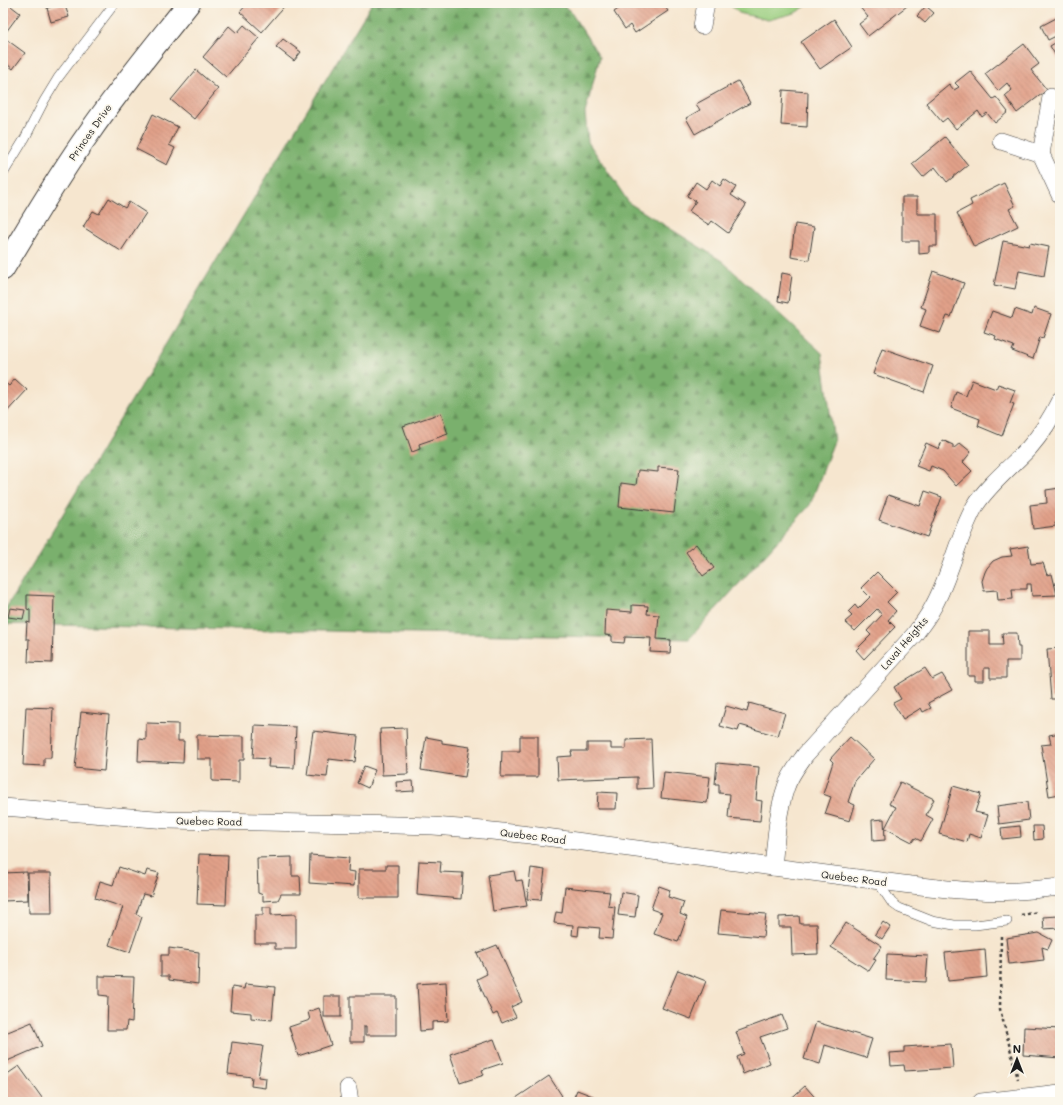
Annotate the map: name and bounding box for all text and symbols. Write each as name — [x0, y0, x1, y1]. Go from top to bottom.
street label: Princes Drive — [65, 101, 115, 163]
street label: Laval Heights — [877, 613, 931, 672]
street label: Quebec Road — [176, 813, 242, 829]
street label: Quebec Road — [499, 825, 567, 847]
street label: Quebec Road — [820, 867, 888, 889]
north arrow — [997, 1039, 1037, 1079]
text: N — [1013, 1041, 1021, 1056]

